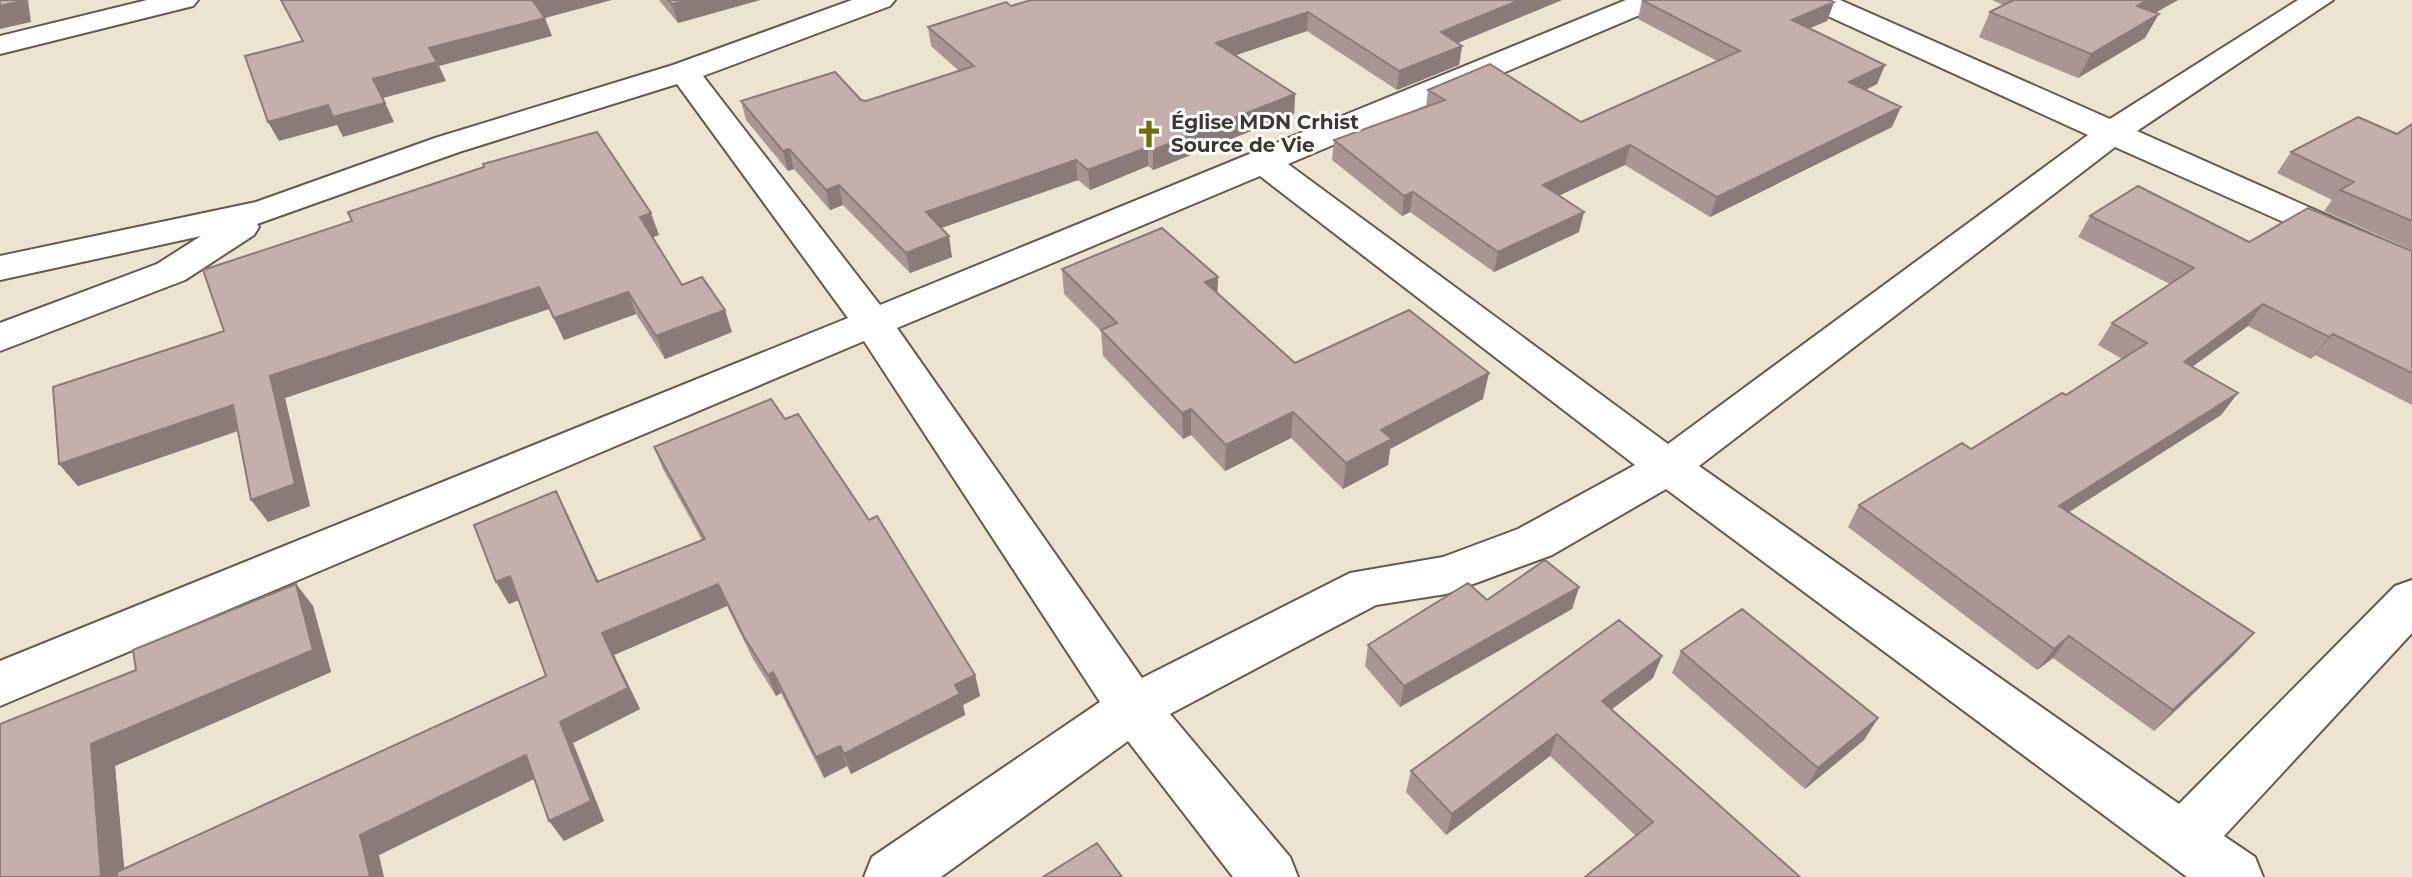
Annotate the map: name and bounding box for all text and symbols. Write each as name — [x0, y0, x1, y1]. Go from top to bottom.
place label: Église MDN Crhist Source de Vie — [1171, 110, 1359, 157]
church icon: Église MDN Crhist Source de Vie — [1134, 119, 1164, 149]

